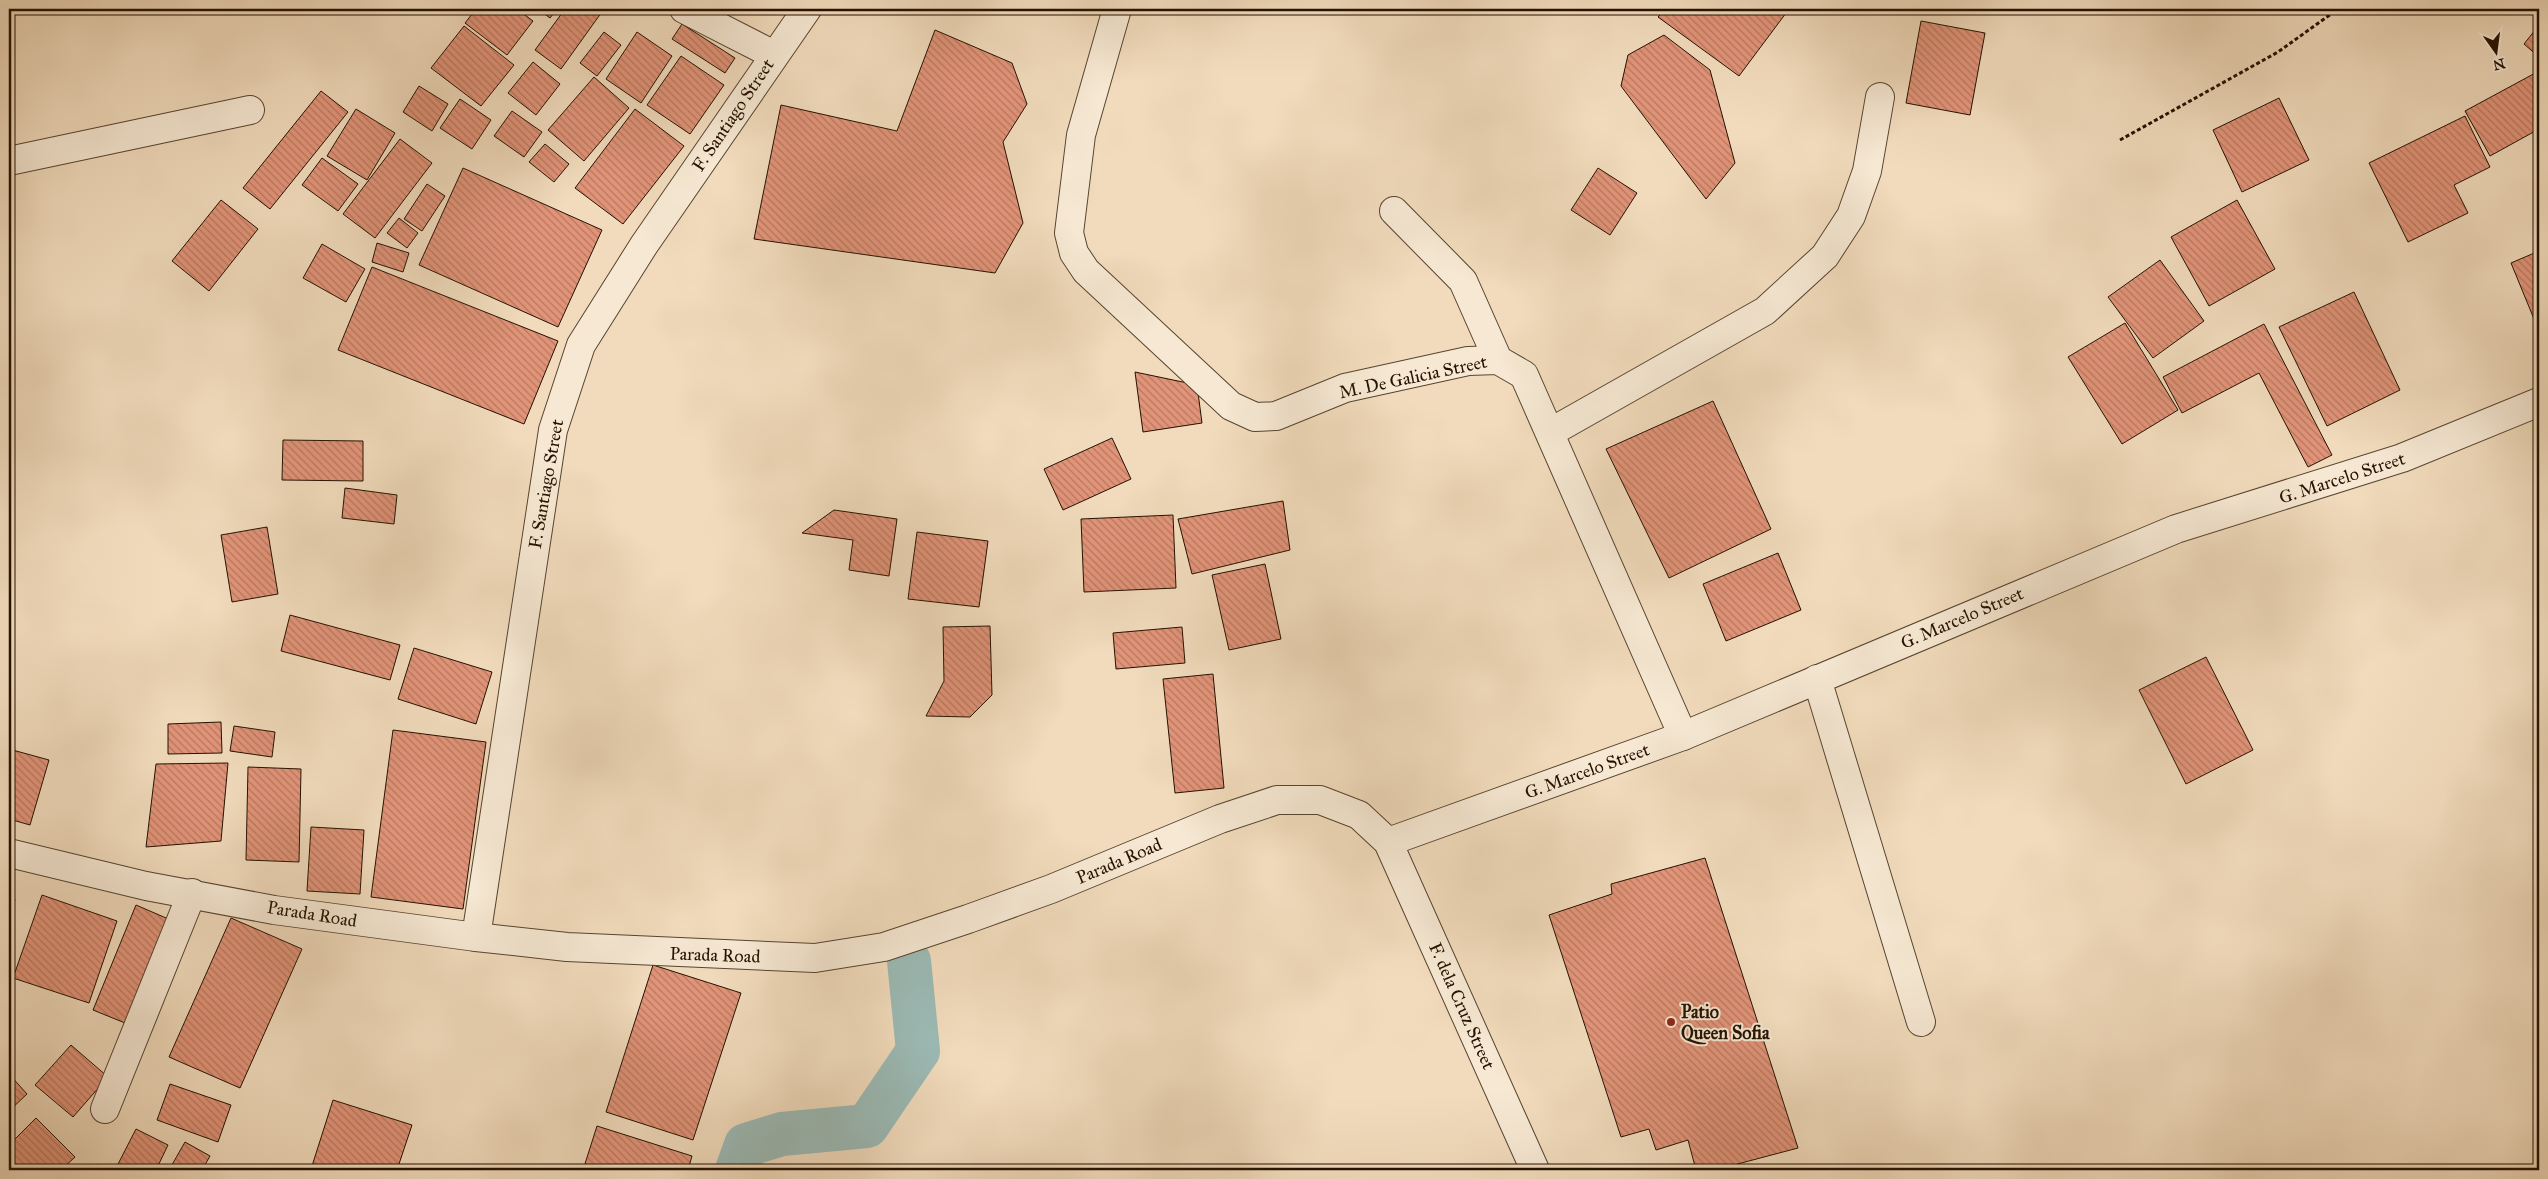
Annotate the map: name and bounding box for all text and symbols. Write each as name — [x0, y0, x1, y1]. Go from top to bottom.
north arrow — [2470, 28, 2520, 78]
street label: F. Santiago Street — [687, 54, 780, 176]
text: N — [2491, 54, 2507, 74]
street label: M. De Galicia Street — [1337, 350, 1490, 403]
street label: F. Santiago Street — [524, 417, 569, 551]
street label: G. Marcelo Street — [2276, 447, 2408, 509]
street label: G. Marcelo Street — [1897, 582, 2027, 654]
street label: G. Marcelo Street — [1522, 738, 1653, 804]
street label: Parada Road — [1073, 833, 1165, 889]
street label: Parada Road — [265, 896, 359, 932]
street label: F. dela Cruz Street — [1424, 939, 1500, 1074]
street label: Parada Road — [669, 942, 761, 968]
place label: Patio Queen Sofia — [1681, 1001, 1770, 1045]
marker: Patio Queen Sofia — [1665, 1016, 1677, 1028]

